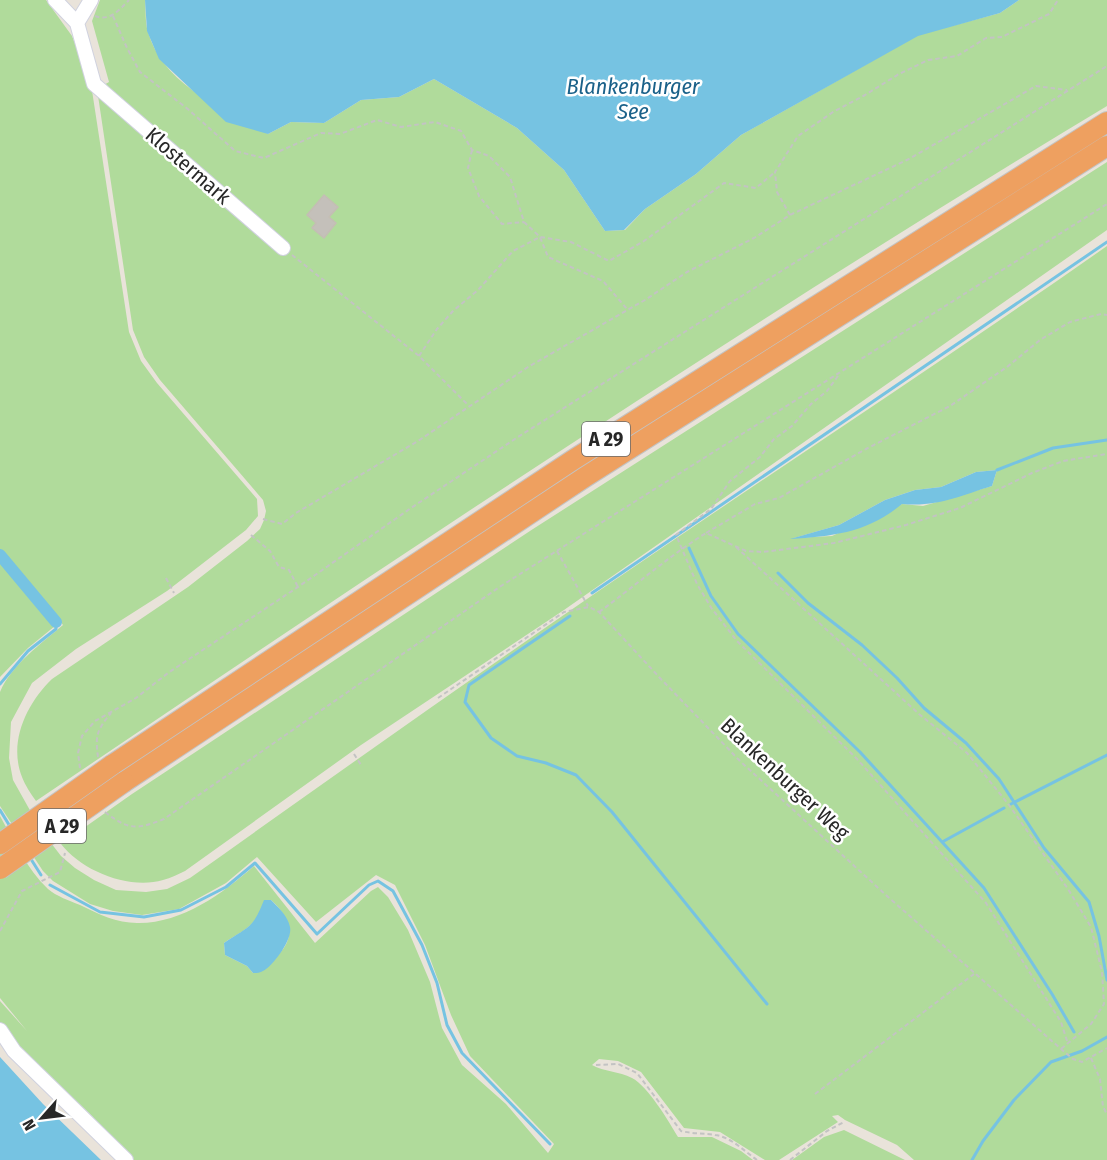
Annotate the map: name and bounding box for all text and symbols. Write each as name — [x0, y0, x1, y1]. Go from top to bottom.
water label: Blankenburger See — [567, 73, 701, 125]
street label: Klostermark — [140, 122, 236, 210]
road number: A 29 — [582, 422, 630, 456]
street label: Blankenburger Weg — [715, 713, 855, 845]
road number: A 29 — [38, 809, 86, 843]
north arrow — [12, 1088, 72, 1148]
text: N — [19, 1116, 40, 1134]

